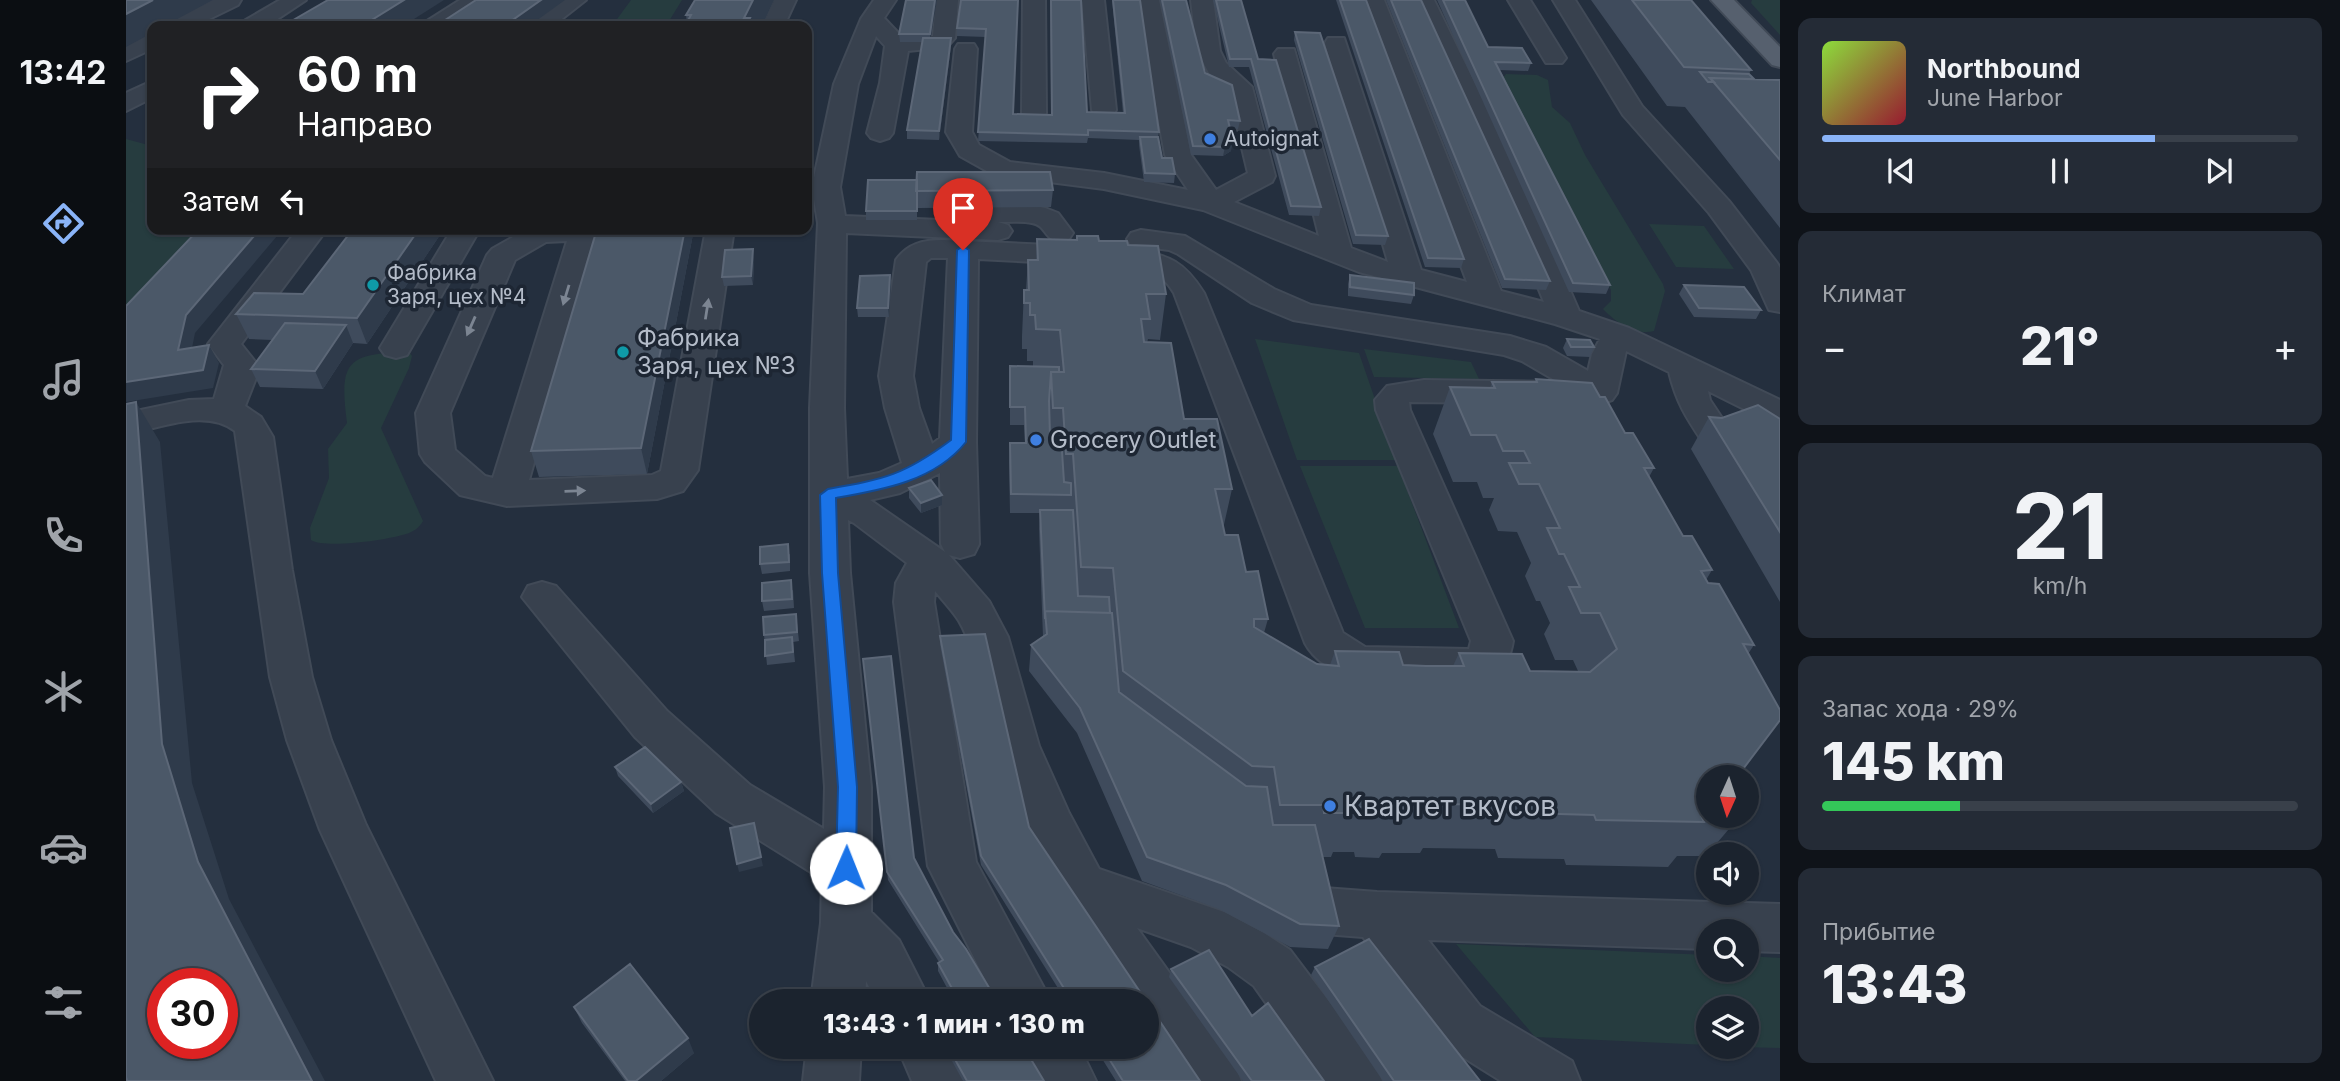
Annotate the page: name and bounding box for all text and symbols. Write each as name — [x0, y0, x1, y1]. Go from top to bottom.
text: 60 m — [297, 45, 418, 104]
icon: right — [182, 49, 273, 140]
text: 13:42 — [20, 53, 106, 92]
text: Northbound — [1927, 53, 2081, 84]
text: June Harbor — [1927, 84, 2063, 112]
text: Направо — [297, 105, 433, 144]
place label: Autoignat — [1224, 126, 1319, 151]
marker: Autoignat — [1202, 131, 1218, 147]
icon: previous — [1882, 152, 1920, 190]
icon: pause — [2041, 152, 2079, 190]
icon: next — [2200, 152, 2238, 190]
pin — [933, 178, 993, 250]
icon: left — [274, 182, 312, 220]
text: Затем — [182, 186, 260, 217]
icon: arrive — [944, 189, 982, 227]
icon: directions — [39, 199, 88, 248]
place label: Фабрика Заря, цех №4 — [387, 260, 526, 309]
marker: Фабрика Заря, цех №4 — [365, 277, 381, 293]
text: Климат — [1822, 280, 1906, 308]
one-way arrow — [560, 284, 570, 305]
one-way arrow — [702, 297, 713, 319]
text: 21° — [2020, 315, 2100, 378]
one-way arrow — [465, 316, 477, 336]
place label: Фабрика Заря, цех №3 — [637, 323, 796, 380]
text: − — [1822, 324, 1847, 370]
text: + — [2273, 324, 2298, 370]
marker: Фабрика Заря, цех №3 — [615, 344, 631, 360]
icon: music — [39, 355, 88, 404]
place label: Grocery Outlet — [1050, 425, 1216, 454]
marker: Grocery Outlet — [1028, 432, 1044, 448]
text: 21 — [2012, 471, 2108, 581]
one-way arrow — [564, 485, 586, 496]
icon: phone — [39, 511, 88, 560]
text: km/h — [2033, 572, 2087, 600]
icon: climate — [39, 667, 88, 716]
text: Запас хода · 29% — [1822, 695, 2019, 723]
text: 145 km — [1822, 730, 2005, 793]
north arrow — [1696, 765, 1759, 828]
map controls — [1696, 765, 1759, 1059]
place label: Квартет вкусов — [1344, 789, 1556, 823]
marker: Квартет вкусов — [1322, 798, 1338, 814]
icon: car — [39, 823, 88, 872]
position arrow — [809, 831, 883, 905]
button: sound — [1696, 842, 1759, 905]
text: Прибытие — [1822, 918, 1935, 946]
button: search — [1696, 919, 1759, 982]
text: 13:43 — [1822, 953, 1967, 1016]
speed limit sign: 30 — [147, 968, 238, 1059]
icon: filters — [39, 978, 88, 1027]
button: layers — [1696, 996, 1759, 1059]
text: 13:43 · 1 мин · 130 m — [823, 1008, 1085, 1039]

